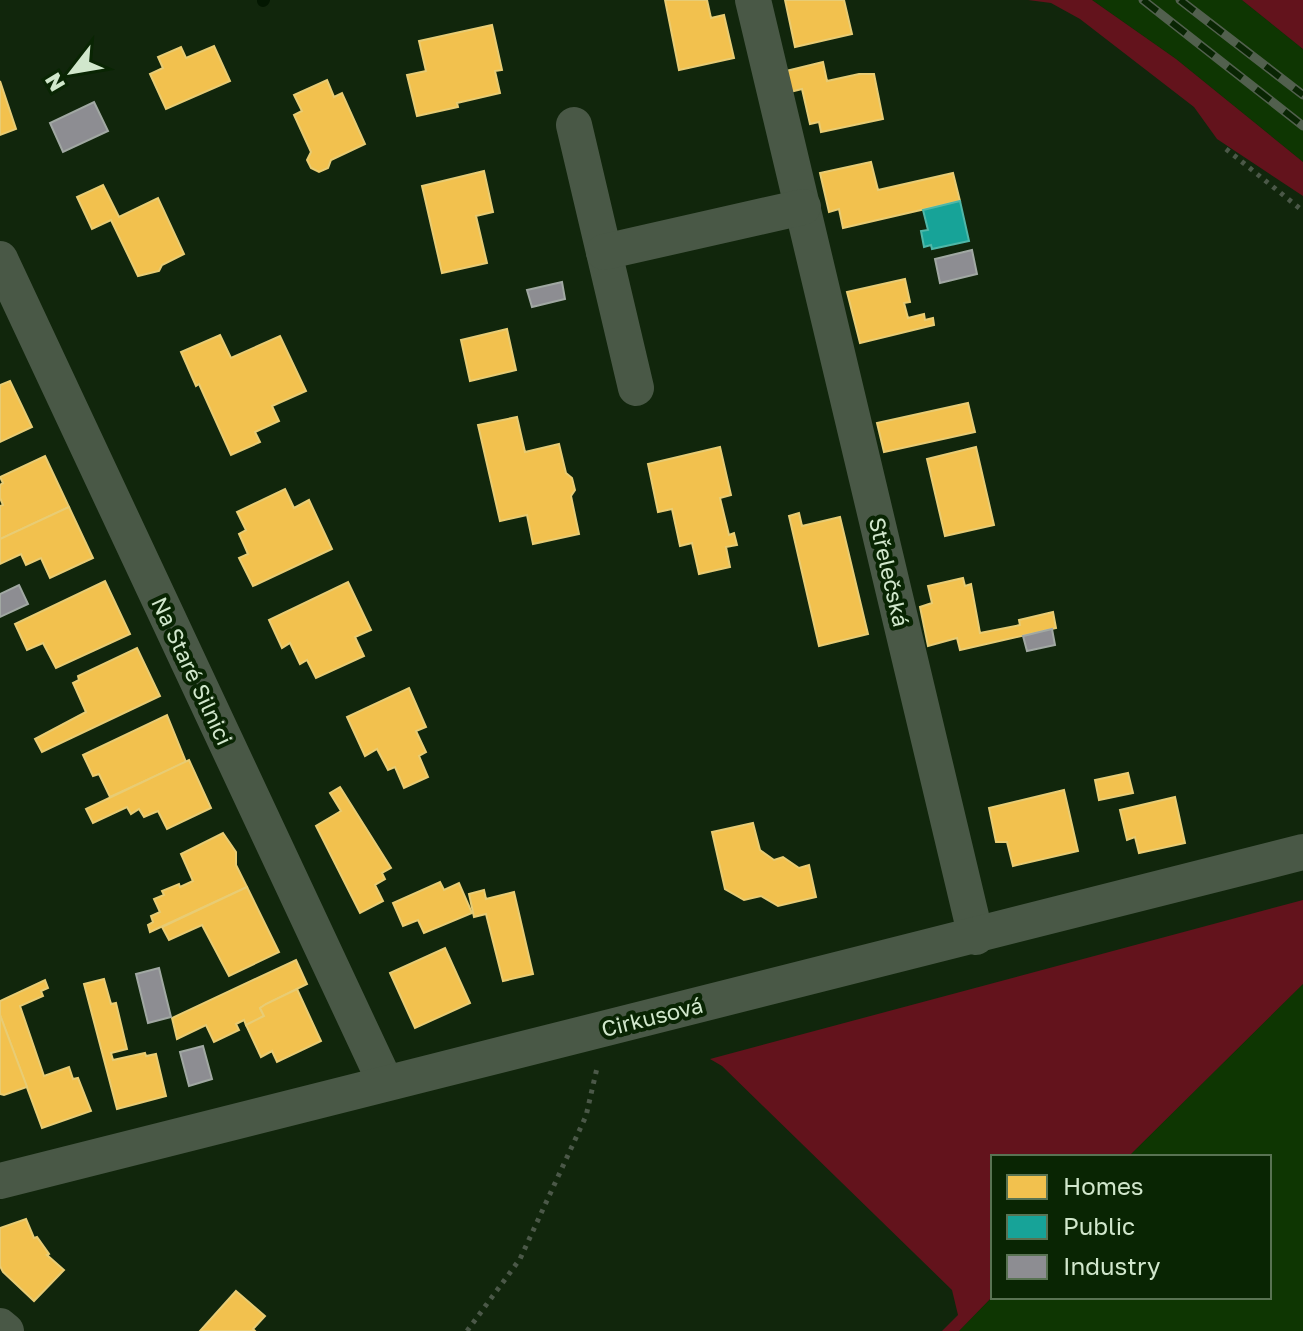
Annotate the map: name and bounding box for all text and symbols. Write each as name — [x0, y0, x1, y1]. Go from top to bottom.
north arrow — [32, 32, 112, 112]
text: N — [39, 68, 70, 97]
street label: Střelečská — [864, 514, 915, 629]
street label: Na Staré Silnici — [146, 592, 239, 749]
street label: Cirkusová — [598, 991, 705, 1042]
legend — [991, 1155, 1271, 1299]
text: Homes — [1063, 1171, 1144, 1200]
text: Public — [1063, 1211, 1135, 1240]
text: Industry — [1063, 1251, 1160, 1280]

